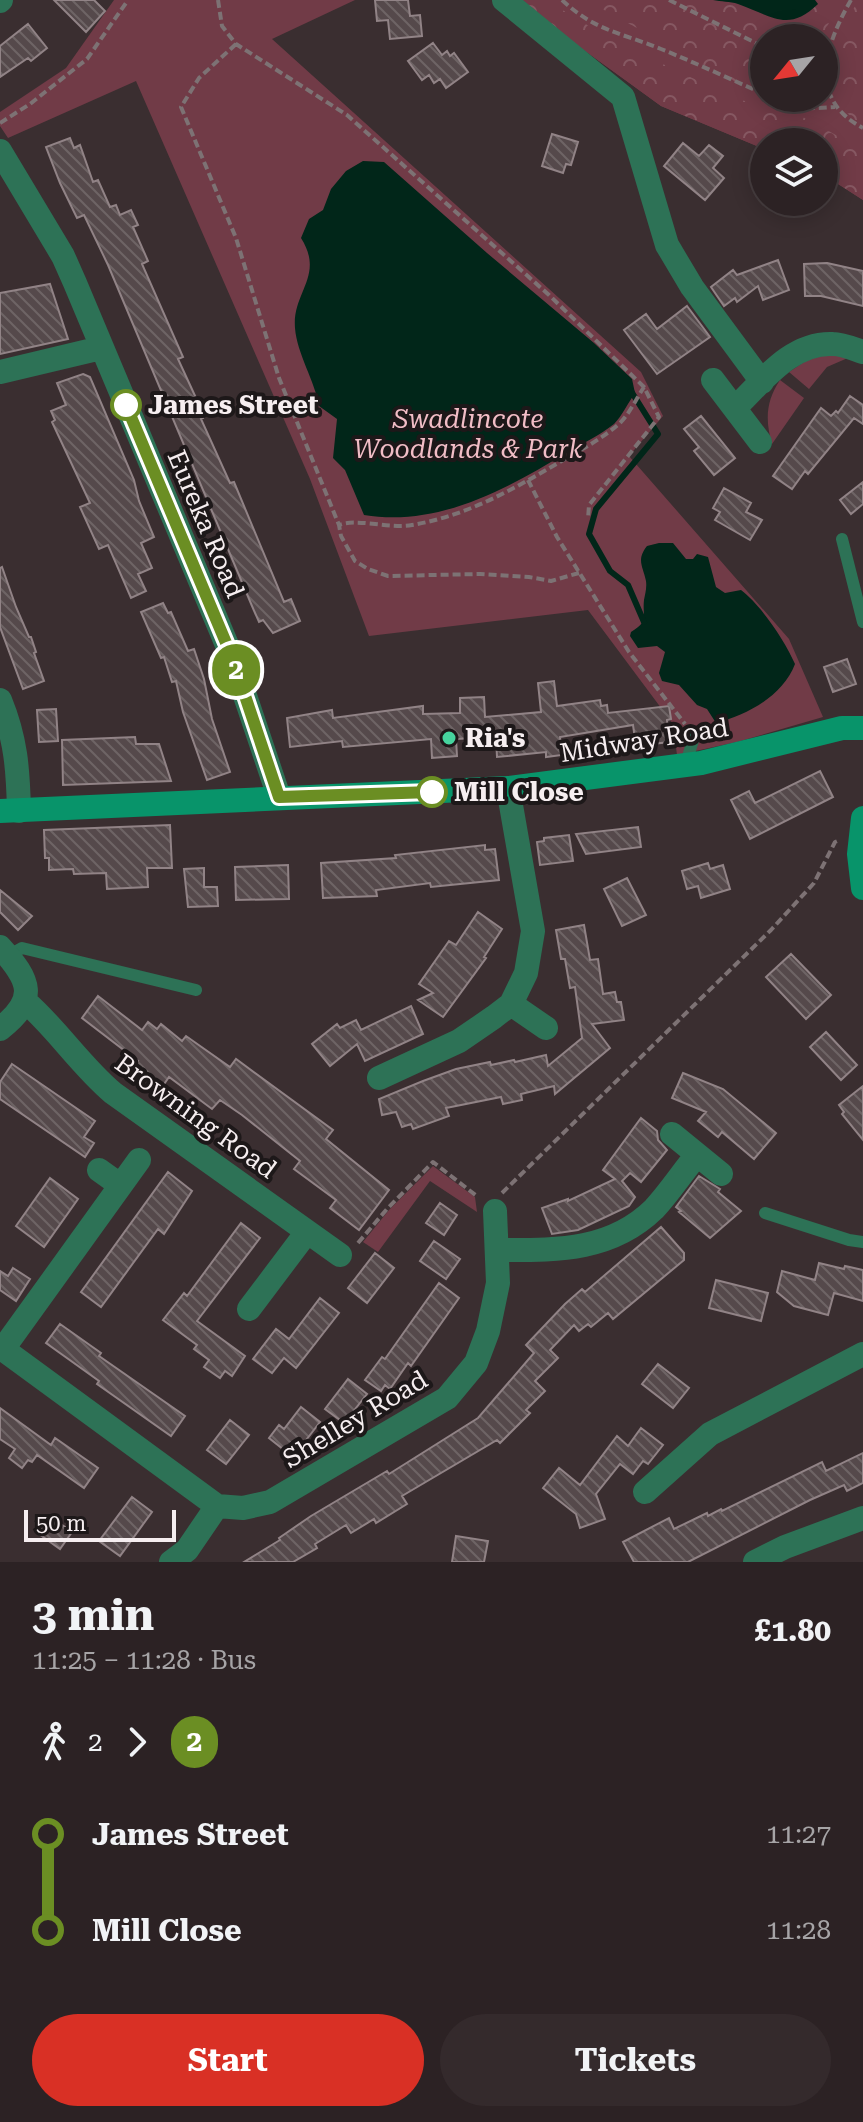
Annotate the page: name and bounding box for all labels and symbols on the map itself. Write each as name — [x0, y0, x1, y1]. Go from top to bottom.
north arrow — [750, 24, 838, 112]
marker: James Street — [111, 390, 141, 420]
place label: James Street — [148, 390, 319, 420]
park label: Swadlincote Woodlands & Park — [354, 404, 583, 464]
street label: Eureka Road — [161, 446, 251, 603]
line badge: 2 — [210, 644, 262, 696]
street label: Midway Road — [558, 712, 731, 768]
place label: Ria's — [465, 723, 525, 753]
marker: Ria's — [440, 729, 458, 747]
marker: Mill Close — [417, 777, 447, 807]
place label: Mill Close — [454, 777, 584, 807]
street label: Browning Road — [110, 1047, 283, 1185]
street label: Shelley Road — [277, 1364, 433, 1474]
scale bar — [24, 1506, 176, 1542]

